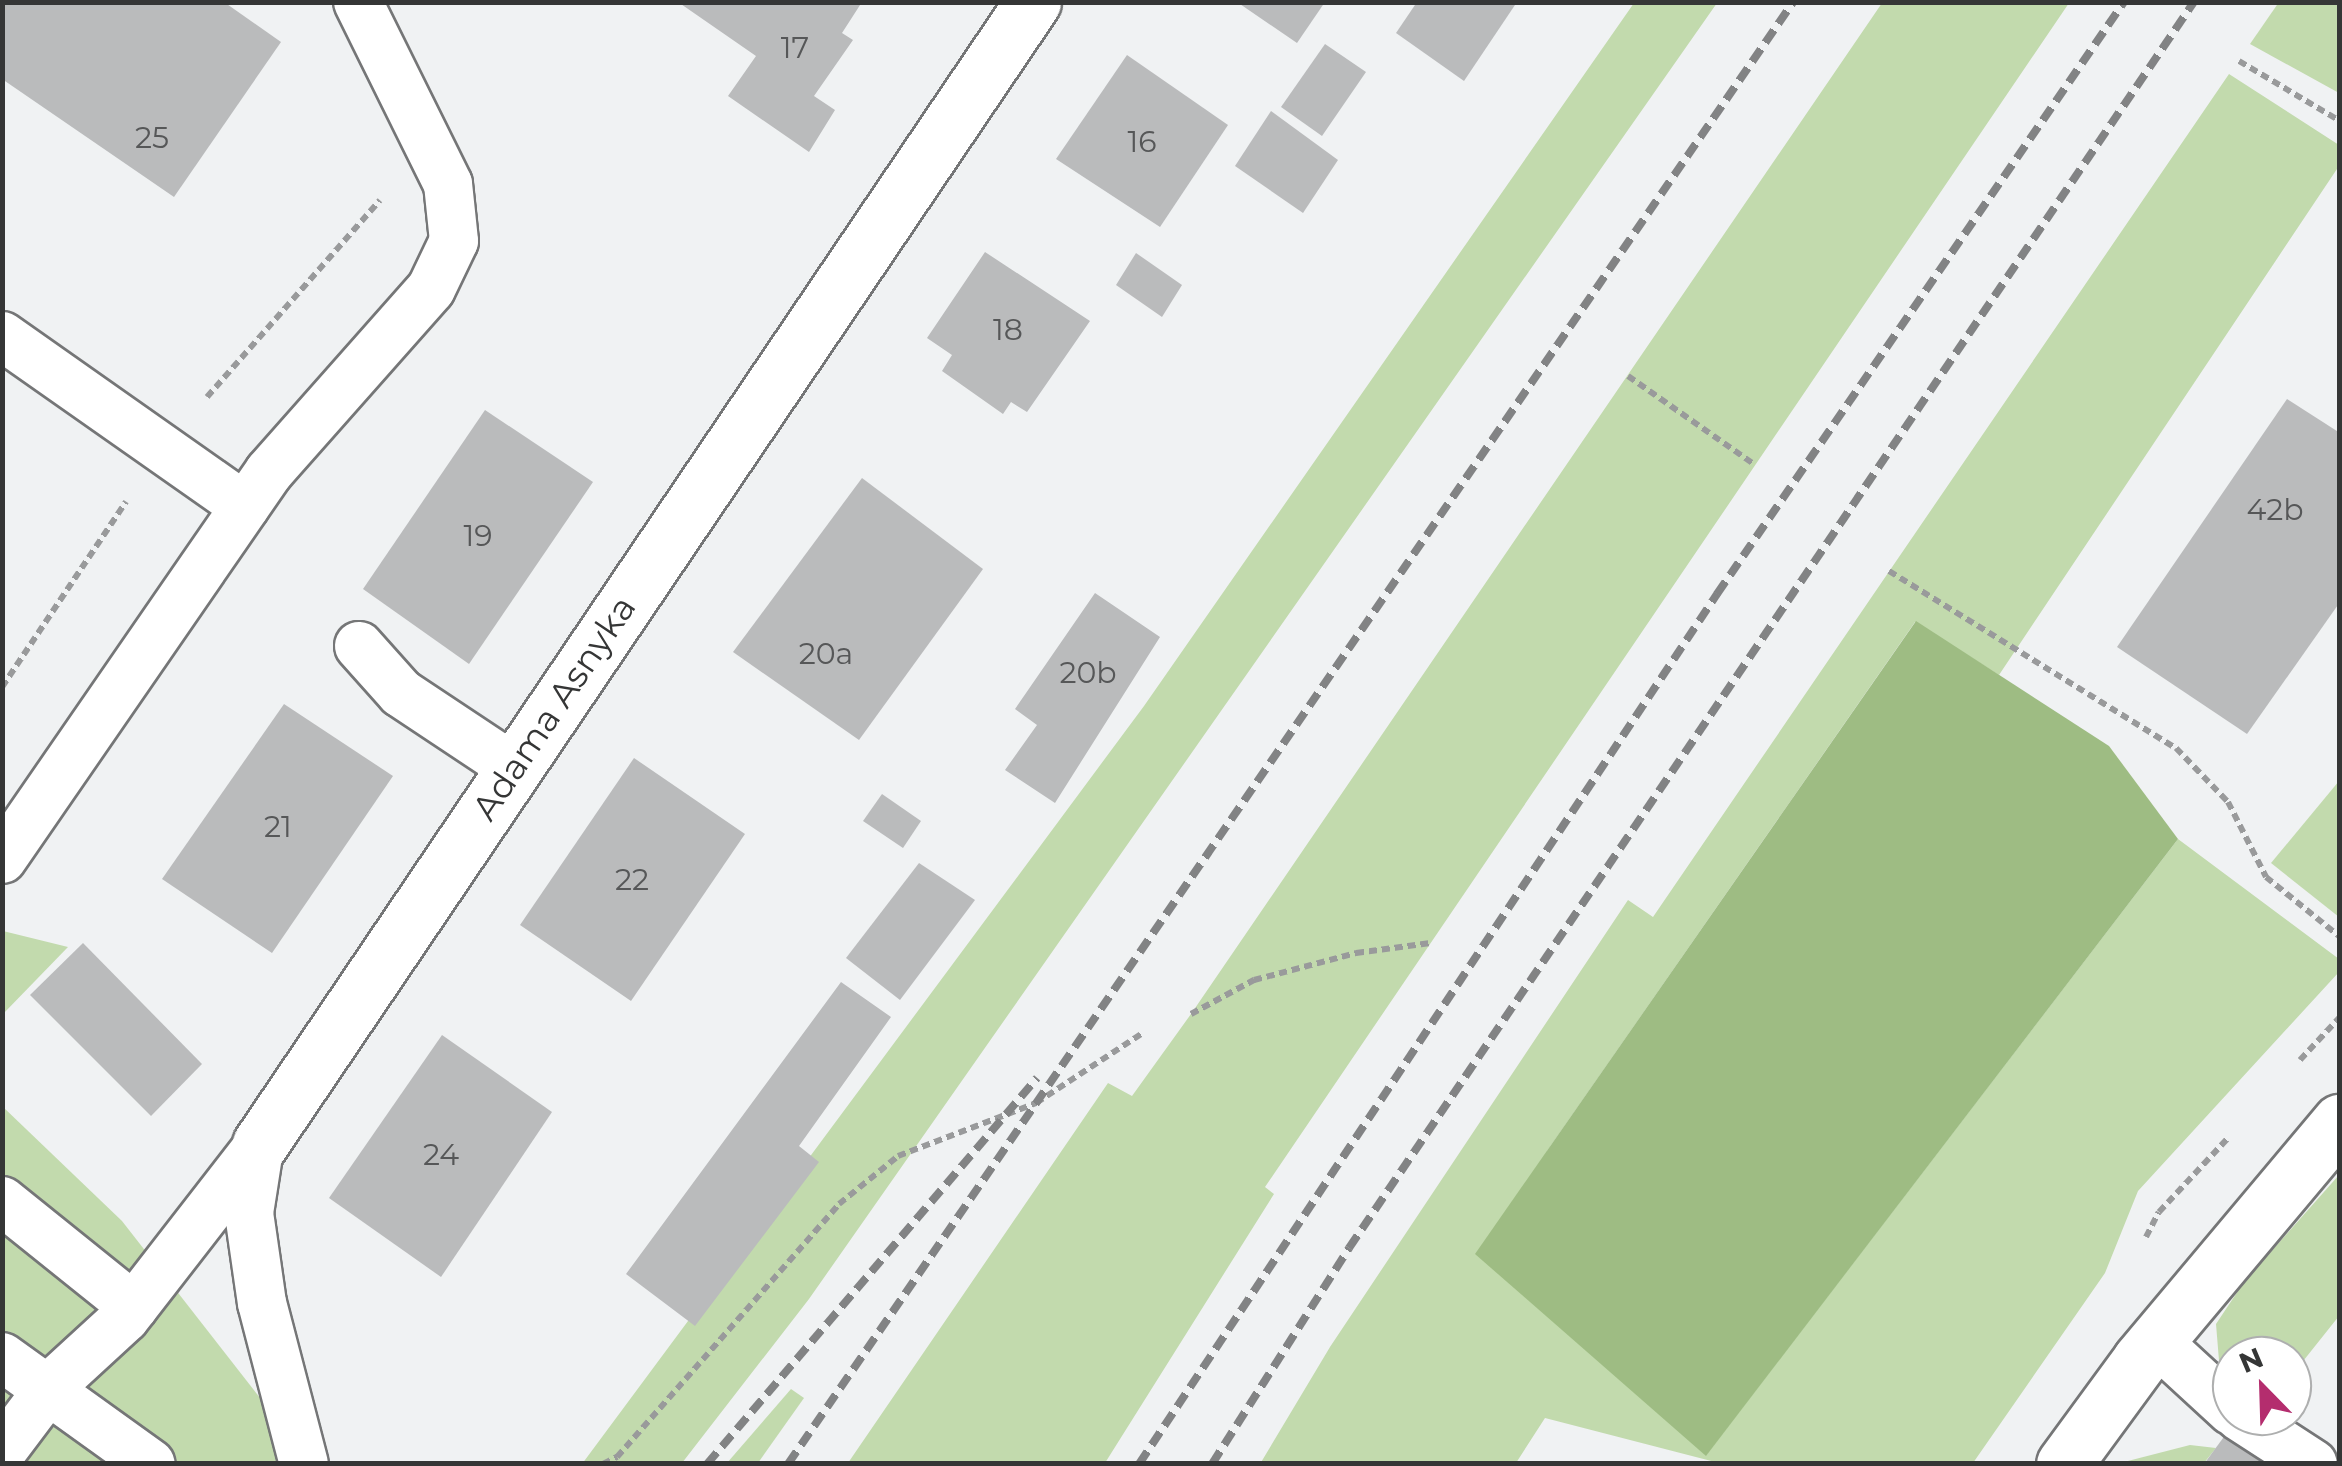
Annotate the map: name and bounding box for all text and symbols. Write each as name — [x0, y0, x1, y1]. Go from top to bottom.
house number: 17 — [781, 30, 809, 66]
house number: 25 — [135, 120, 169, 156]
house number: 16 — [1127, 124, 1157, 160]
house number: 18 — [993, 312, 1023, 348]
house number: 42b — [2246, 492, 2304, 528]
house number: 19 — [463, 518, 493, 554]
street label: Adama Asnyka — [463, 588, 645, 828]
house number: 20a — [799, 636, 853, 672]
house number: 20b — [1059, 655, 1117, 691]
house number: 21 — [264, 809, 292, 845]
house number: 22 — [615, 862, 649, 898]
house number: 24 — [423, 1137, 459, 1173]
north arrow — [2212, 1336, 2312, 1436]
text: N — [2234, 1340, 2268, 1380]

